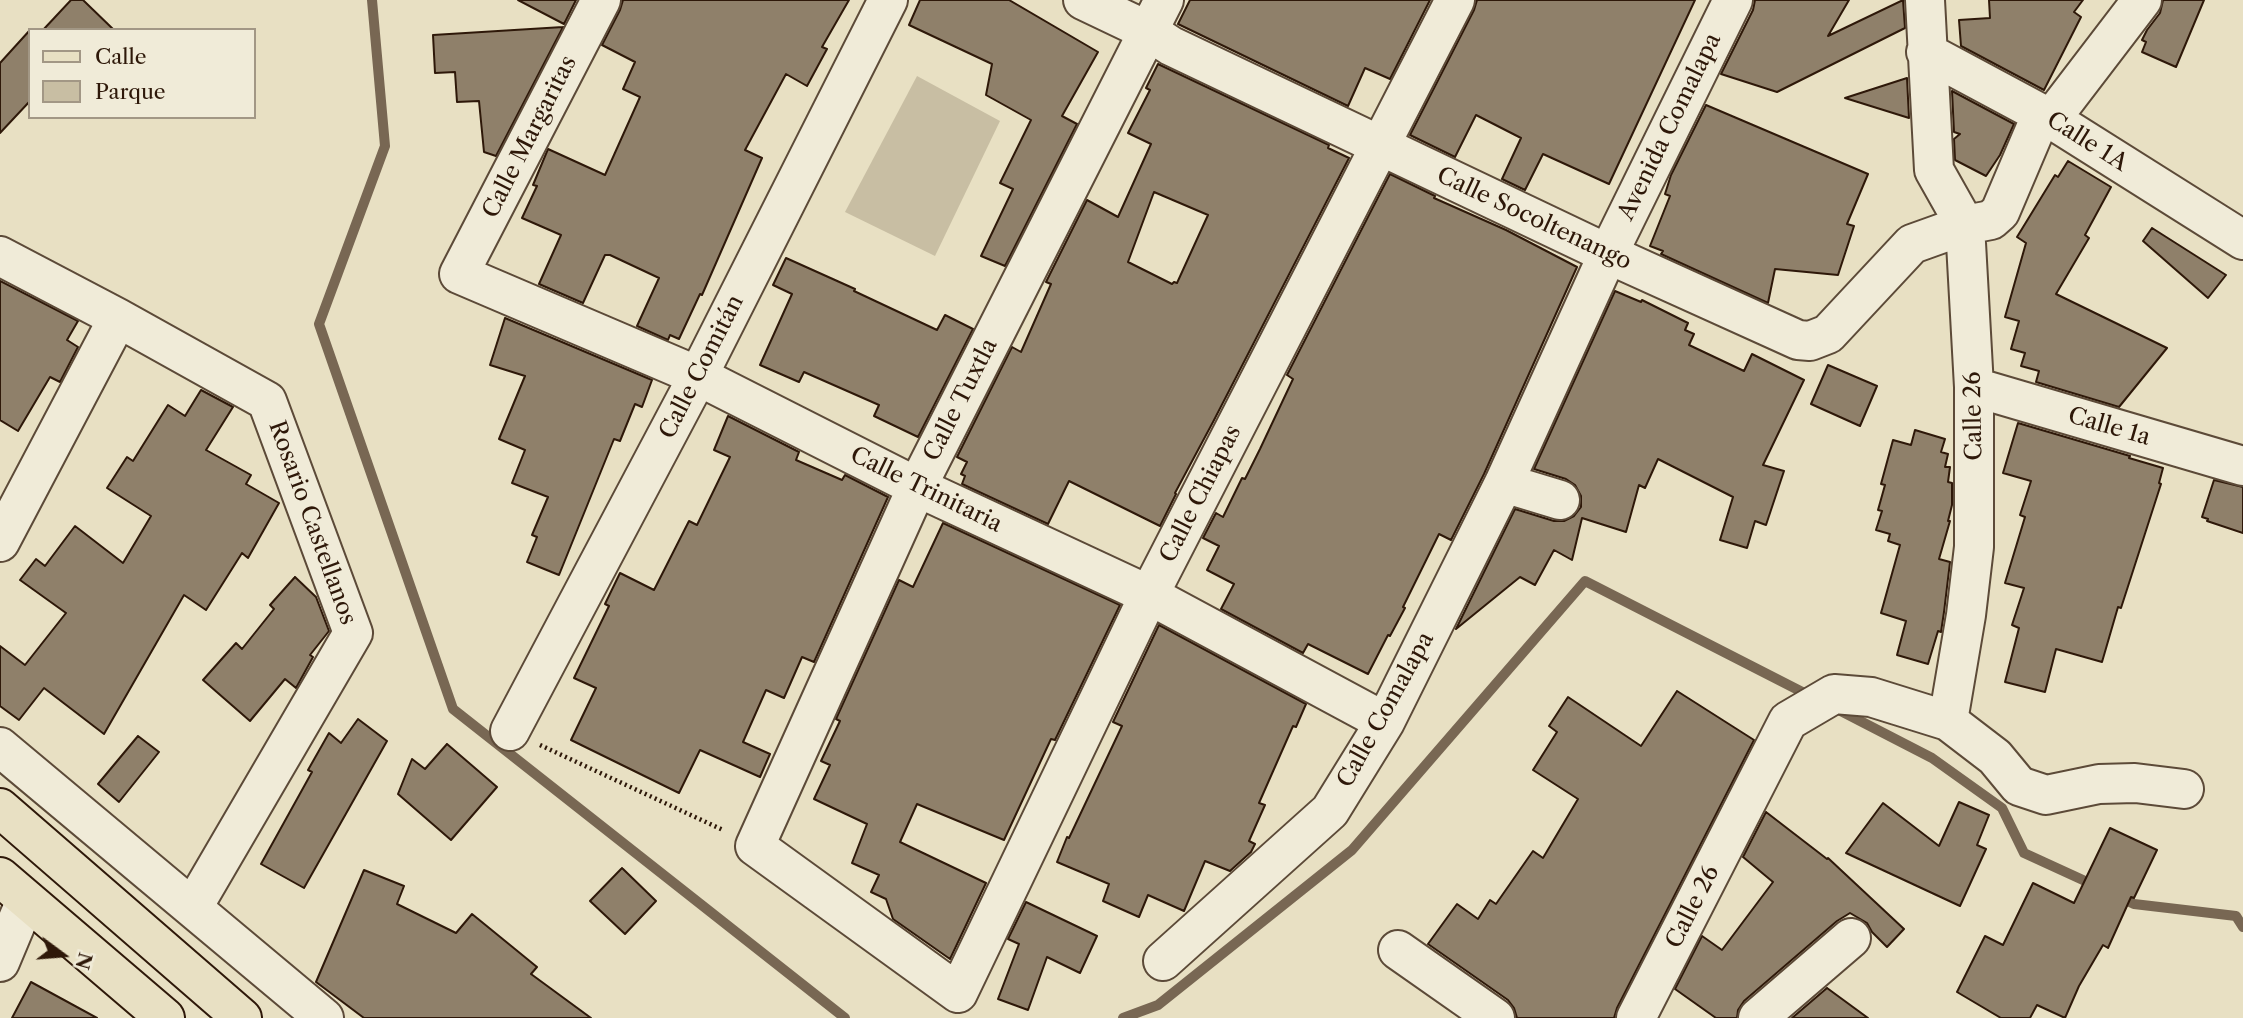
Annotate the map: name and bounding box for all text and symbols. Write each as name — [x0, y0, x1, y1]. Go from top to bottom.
legend — [28, 28, 256, 119]
street label: Avenida Comalapa — [1613, 29, 1727, 225]
text: Calle — [95, 44, 147, 69]
street label: Calle Margaritas — [477, 51, 583, 223]
text: Parque — [95, 79, 166, 104]
street label: Calle 1A — [2041, 106, 2133, 178]
street label: Calle Socoltenango — [1432, 162, 1636, 276]
street label: Calle Comitán — [654, 291, 750, 443]
street label: Calle Tuxtla — [918, 334, 1004, 466]
street label: Calle 26 — [1959, 371, 1989, 461]
street label: Calle 1a — [2065, 402, 2153, 452]
street label: Rosario Castellanos — [262, 417, 362, 629]
street label: Calle Chiapas — [1155, 421, 1247, 567]
street label: Calle Trinitaria — [846, 441, 1006, 539]
street label: Calle Comalapa — [1332, 628, 1440, 792]
street label: Calle 26 — [1660, 861, 1726, 953]
north arrow — [28, 920, 98, 990]
text: N — [70, 950, 97, 972]

